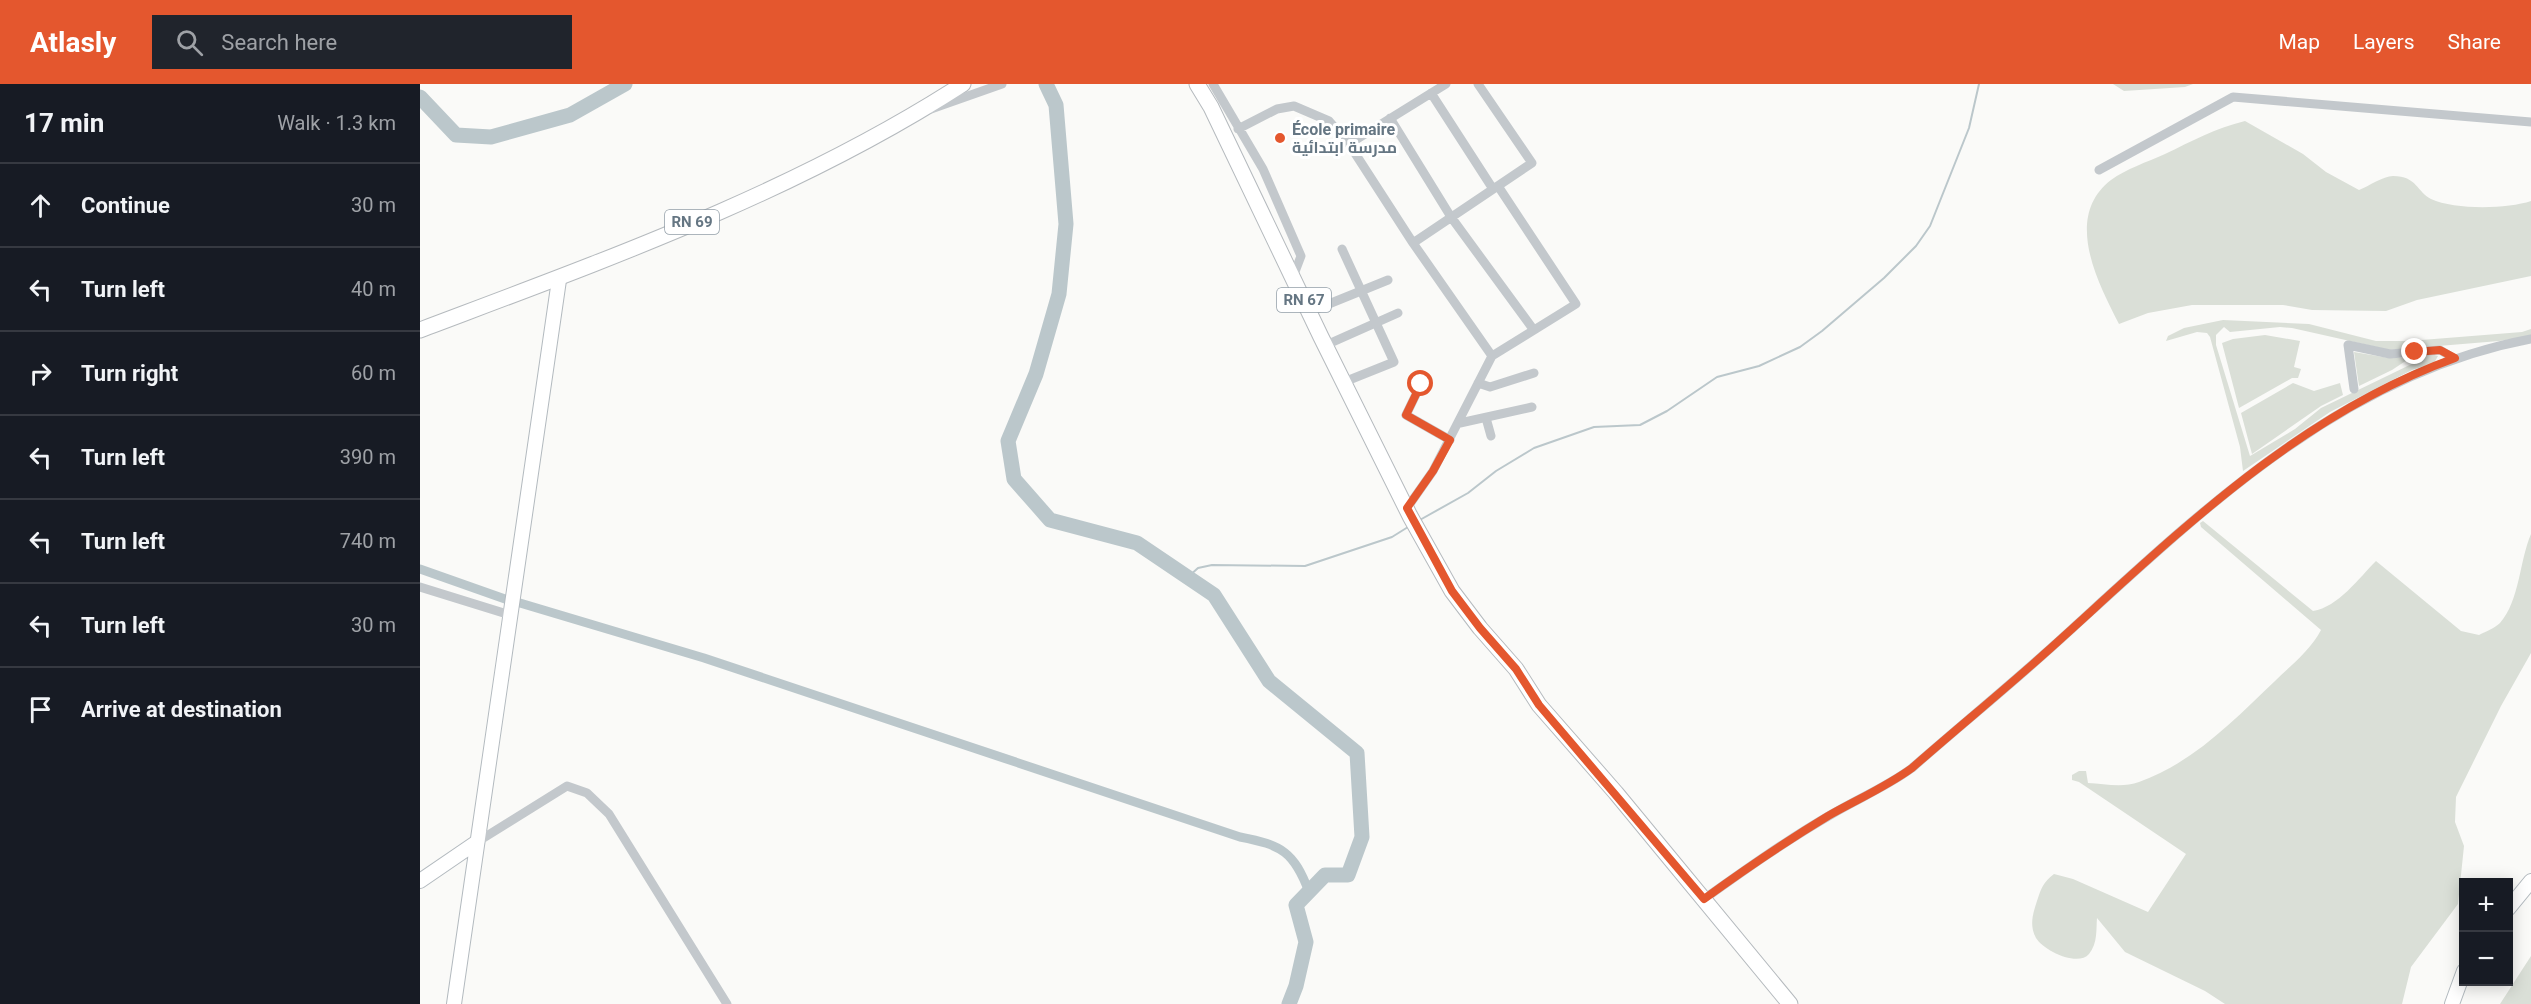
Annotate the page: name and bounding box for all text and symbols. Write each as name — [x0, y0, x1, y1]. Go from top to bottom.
search box — [152, 15, 572, 69]
text: Atlasly — [30, 26, 116, 59]
icon: search — [173, 26, 206, 59]
text: Search here — [221, 30, 337, 55]
text: Map — [2278, 30, 2320, 54]
text: Layers — [2353, 30, 2414, 54]
text: Share — [2447, 30, 2501, 54]
text: 17 min — [24, 108, 104, 138]
text: Walk · 1.3 km — [277, 111, 396, 135]
place label: École primaire مدرسة ابتدائية — [1292, 120, 1397, 157]
marker: École primaire مدرسة ابتدائية — [1273, 131, 1287, 145]
icon: ahead — [24, 189, 57, 222]
text: Continue — [81, 193, 170, 218]
text: 30 m — [351, 193, 396, 217]
road number: RN 69 — [665, 210, 719, 234]
icon: left — [24, 273, 57, 306]
text: Turn left — [81, 277, 165, 302]
text: 40 m — [351, 277, 396, 301]
road number: RN 67 — [1277, 288, 1331, 312]
route end — [2401, 338, 2427, 364]
icon: right — [24, 357, 57, 390]
text: Turn right — [81, 361, 178, 386]
text: 60 m — [351, 361, 396, 385]
route start — [1407, 370, 1433, 396]
icon: left — [24, 441, 57, 474]
text: Turn left — [81, 445, 165, 470]
text: 390 m — [340, 445, 396, 469]
icon: left — [24, 525, 57, 558]
text: Turn left — [81, 529, 165, 554]
text: 740 m — [340, 529, 396, 553]
icon: left — [24, 609, 57, 642]
text: Turn left — [81, 613, 165, 638]
text: 30 m — [351, 613, 396, 637]
icon: arrive — [24, 693, 57, 726]
text: Arrive at destination — [81, 697, 282, 722]
map controls — [2459, 878, 2513, 986]
button: + — [2459, 878, 2513, 932]
button: − — [2459, 932, 2513, 986]

